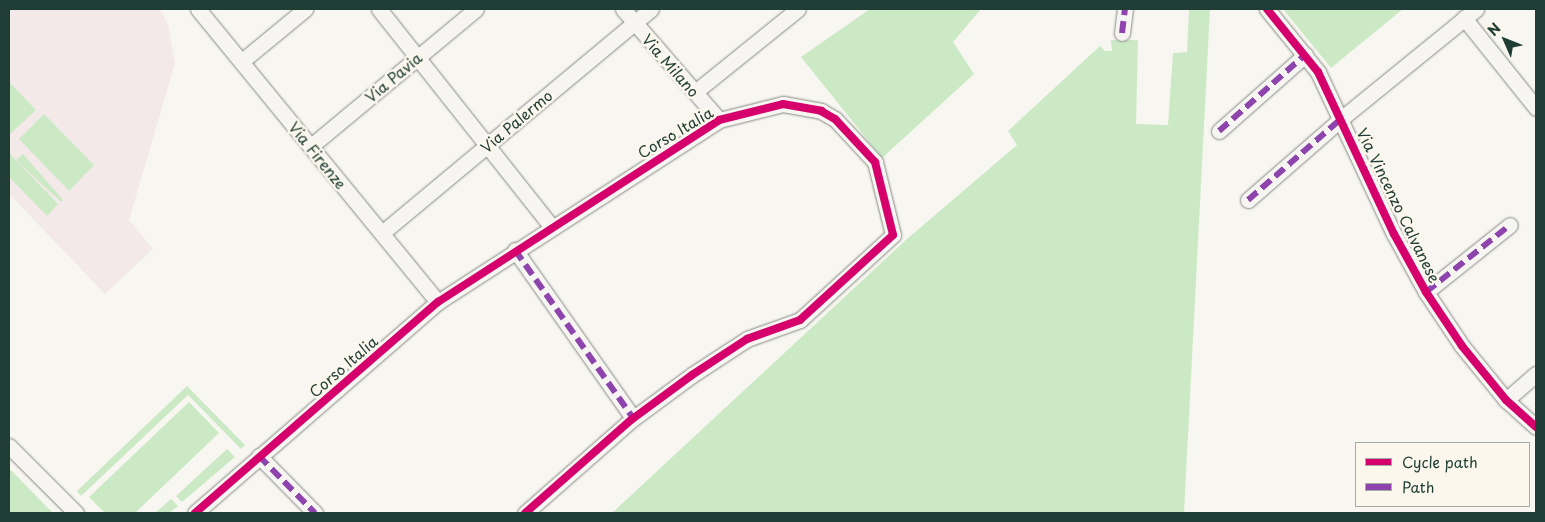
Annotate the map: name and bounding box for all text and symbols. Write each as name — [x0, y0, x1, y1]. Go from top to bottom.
north arrow — [1480, 15, 1530, 65]
text: N — [1482, 18, 1505, 41]
street label: Via Milano — [639, 30, 703, 100]
street label: Via Pavia — [362, 49, 424, 105]
street label: Via Palermo — [477, 86, 555, 156]
street label: Corso Italia — [634, 103, 716, 161]
street label: Via Firenze — [286, 118, 350, 192]
street label: Via Vincenzo Calvanese — [1354, 125, 1444, 285]
street label: Corso Italia — [305, 332, 381, 400]
legend — [1355, 442, 1530, 507]
text: Cycle path — [1402, 450, 1478, 473]
text: Path — [1402, 475, 1434, 498]

